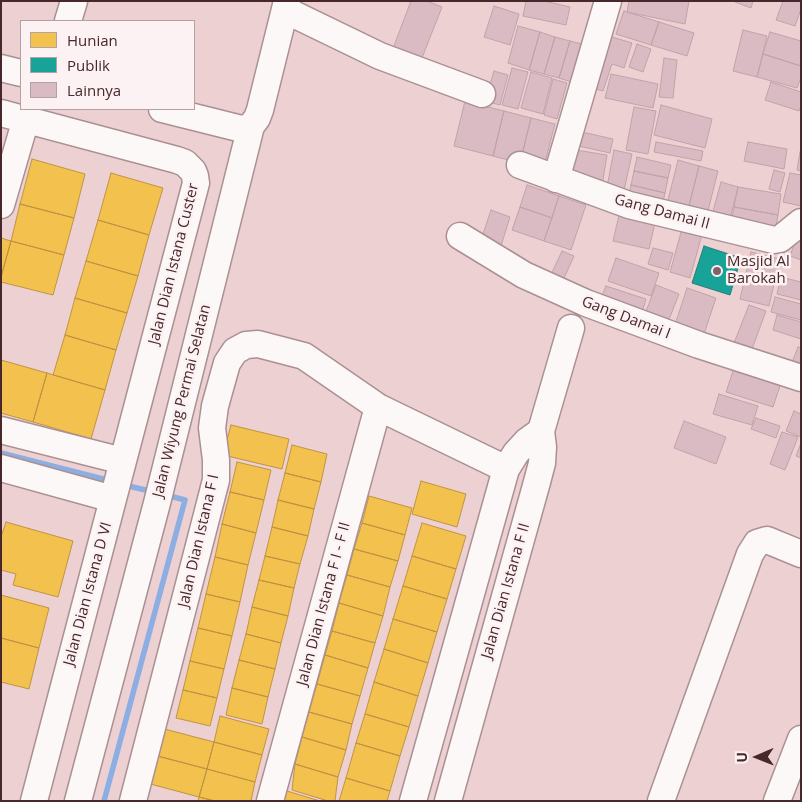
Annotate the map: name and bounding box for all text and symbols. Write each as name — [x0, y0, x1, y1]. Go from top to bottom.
legend — [20, 20, 195, 110]
text: Hunian — [67, 30, 118, 50]
text: Publik — [67, 55, 110, 75]
text: Lainnya — [67, 80, 121, 100]
street label: Jalan Dian Istana Custer — [145, 181, 203, 347]
street label: Gang Damai II — [612, 191, 712, 233]
place label: Masjid Al Barokah — [727, 253, 790, 288]
marker: Masjid Al Barokah — [711, 265, 723, 277]
street label: Gang Damai I — [579, 293, 673, 343]
street label: Jalan Wiyung Permai Selatan — [149, 303, 215, 499]
street label: Jalan Dian Istana F I — [175, 473, 223, 609]
street label: Jalan Dian Istana D VI — [60, 520, 116, 668]
street label: Jalan Dian Istana F I - F II — [293, 520, 355, 688]
street label: Jalan Dian Istana F II — [478, 521, 534, 661]
north arrow — [732, 732, 782, 782]
text: U — [732, 752, 751, 763]

